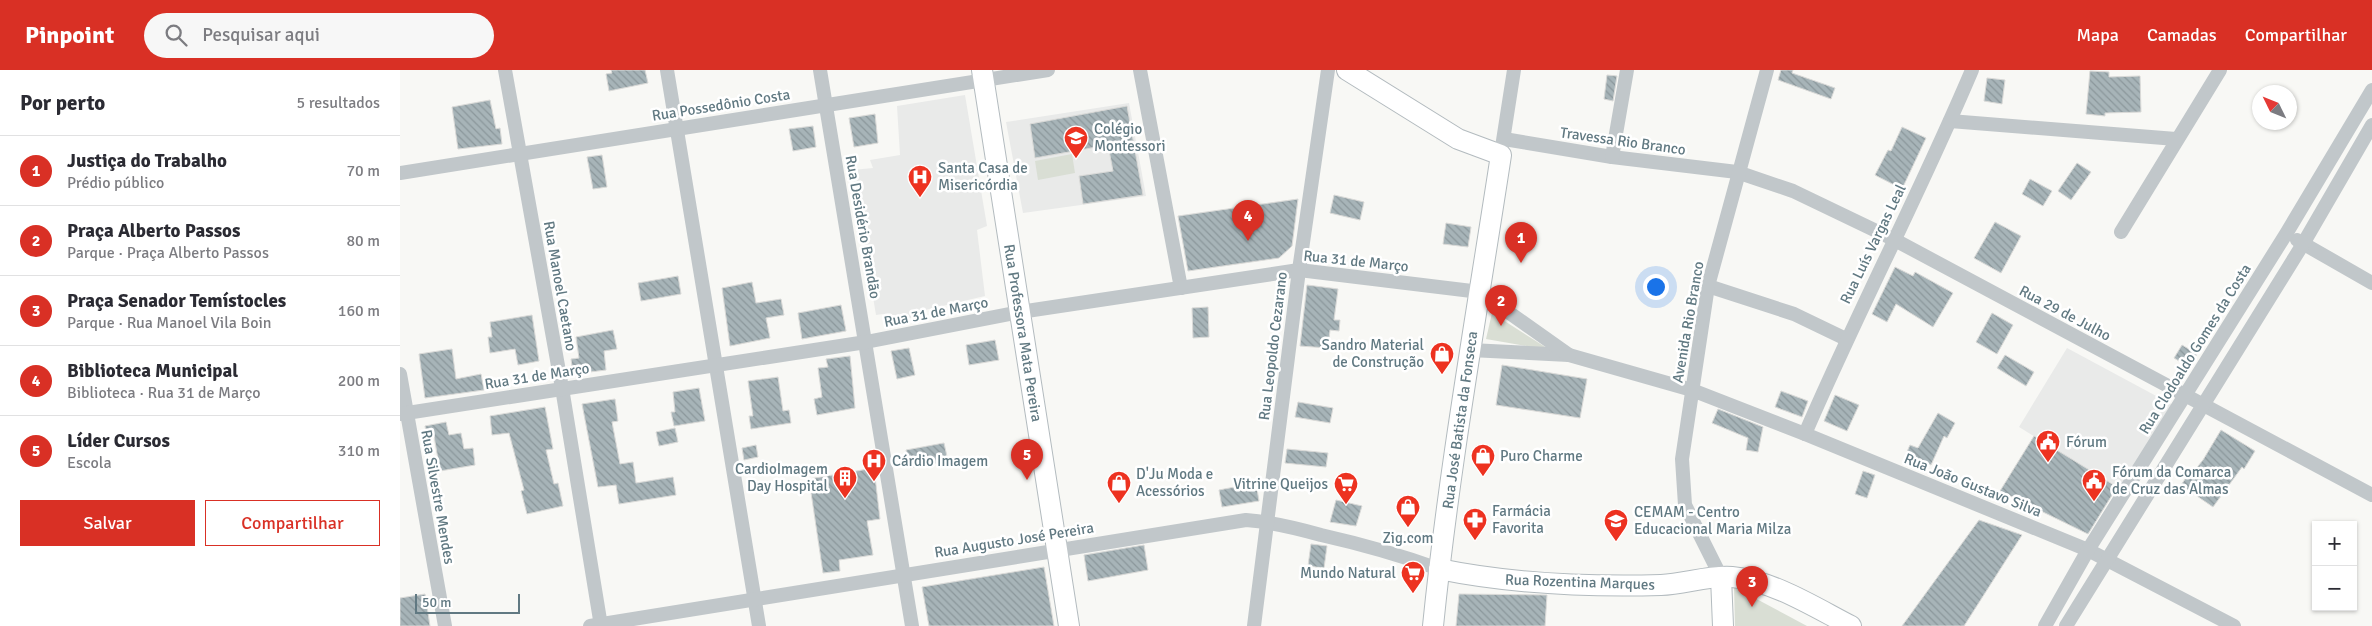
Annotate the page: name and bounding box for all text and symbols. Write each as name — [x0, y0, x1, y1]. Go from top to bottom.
search box — [144, 13, 494, 58]
text: Pinpoint — [25, 20, 114, 50]
icon: search — [162, 21, 190, 49]
text: Pesquisar aqui — [202, 23, 320, 47]
text: Mapa — [2077, 24, 2119, 46]
text: Camadas — [2147, 24, 2217, 46]
text: Compartilhar — [2245, 24, 2347, 46]
street label: Rua Possedônio Costa — [651, 85, 791, 125]
north arrow — [2252, 85, 2297, 130]
text: Por perto — [20, 90, 105, 116]
text: 5 resultados — [297, 93, 380, 113]
place label: Colégio Montessori — [1094, 120, 1165, 155]
street label: Travessa Rio Branco — [1559, 123, 1687, 159]
school or university icon: Colégio Montessori — [1063, 125, 1089, 159]
text: Justiça do Trabalho — [67, 149, 227, 173]
street label: Rua Desidério Brandão — [842, 154, 885, 300]
place label: Santa Casa de Misericórdia — [938, 159, 1028, 194]
text: 1 — [32, 161, 40, 181]
text: 70 m — [346, 161, 380, 181]
hospital icon: Santa Casa de Misericórdia — [907, 164, 933, 198]
text: Prédio público — [67, 173, 164, 193]
street label: Rua Luís Vargas Leal — [1836, 181, 1910, 307]
pin: 4 — [1232, 200, 1264, 241]
text: Praça Alberto Passos — [67, 219, 240, 243]
street label: Rua Manoel Caetano — [540, 220, 580, 353]
pin: 1 — [1505, 222, 1537, 263]
text: 2 — [32, 231, 40, 251]
text: 80 m — [346, 231, 380, 251]
text: Parque · Praça Alberto Passos — [67, 243, 269, 263]
street label: Rua Professora Mata Pereira — [1000, 243, 1046, 423]
street label: Rua 31 de Março — [1302, 247, 1410, 275]
street label: Avenida Rio Branco — [1668, 260, 1708, 384]
street label: Rua Clodoaldo Gomes da Costa — [2135, 261, 2255, 437]
street label: Rua Leopoldo Cezarano — [1255, 271, 1291, 421]
your location — [1643, 274, 1669, 300]
street label: Rua 29 de Julho — [2016, 281, 2114, 345]
pin: 2 — [1485, 285, 1517, 326]
text: Praça Senador Temístocles — [67, 289, 286, 313]
street label: Rua 31 de Março — [882, 293, 990, 331]
text: 3 — [32, 301, 40, 321]
text: 160 m — [338, 301, 380, 321]
text: Parque · Rua Manoel Vila Boin — [67, 313, 272, 333]
street label: Rua José Batista da Fonseca — [1439, 330, 1481, 510]
place label: Sandro Material de Construção — [1322, 336, 1424, 371]
shop icon: Sandro Material de Construção — [1429, 341, 1455, 375]
text: Biblioteca Municipal — [67, 359, 238, 383]
street label: Rua 31 de Março — [483, 359, 591, 393]
text: 4 — [32, 371, 40, 391]
text: 200 m — [338, 371, 380, 391]
text: Biblioteca · Rua 31 de Março — [67, 383, 260, 403]
street label: Rua Silvestre Mendes — [417, 428, 459, 566]
text: Líder Cursos — [67, 429, 170, 453]
public building icon: Fórum — [2035, 429, 2061, 463]
place label: Fórum — [2066, 433, 2107, 451]
pin: 5 — [1011, 439, 1043, 480]
text: 5 — [32, 441, 40, 461]
text: 310 m — [338, 441, 380, 461]
shop icon: Puro Charme — [1470, 443, 1496, 477]
place label: Puro Charme — [1500, 447, 1583, 465]
hospital icon: Cárdio Imagem — [861, 448, 887, 482]
street label: Rua João Gustavo Silva — [1902, 449, 2044, 521]
place label: Cárdio Imagem — [892, 452, 988, 470]
text: Escola — [67, 453, 112, 473]
place label: CardioImagem Day Hospital — [735, 460, 828, 495]
place label: Fórum da Comarca de Cruz das Almas — [2112, 463, 2231, 498]
building icon: CardioImagem Day Hospital — [832, 465, 858, 499]
place label: D'Ju Moda e Acessórios — [1136, 465, 1213, 500]
public building icon: Fórum da Comarca de Cruz das Almas — [2081, 468, 2107, 502]
shop icon: D'Ju Moda e Acessórios — [1106, 470, 1132, 504]
supermarket icon: Vitrine Queijos — [1333, 471, 1359, 505]
place label: Vitrine Queijos — [1233, 475, 1328, 493]
shop icon: Zig.com — [1395, 494, 1421, 528]
button: Salvar — [20, 500, 195, 546]
button: Compartilhar — [205, 500, 380, 546]
place label: Farmácia Favorita — [1492, 502, 1551, 537]
place label: CEMAM - Centro Educacional Maria Milza — [1634, 503, 1791, 538]
pharmacy icon: Farmácia Favorita — [1462, 507, 1488, 541]
school or university icon: CEMAM - Centro Educacional Maria Milza — [1603, 508, 1629, 542]
street label: Rua Augusto José Pereira — [933, 518, 1095, 562]
map controls — [2312, 521, 2357, 611]
button: + — [2312, 521, 2357, 566]
place label: Zig.com — [1382, 529, 1434, 547]
supermarket icon: Mundo Natural — [1400, 560, 1426, 594]
place label: Mundo Natural — [1300, 564, 1396, 582]
pin: 3 — [1736, 566, 1768, 607]
button: − — [2312, 566, 2357, 611]
street label: Rua Rozentina Marques — [1505, 570, 1656, 594]
scale bar — [415, 591, 520, 614]
text: 50 m — [422, 594, 451, 611]

